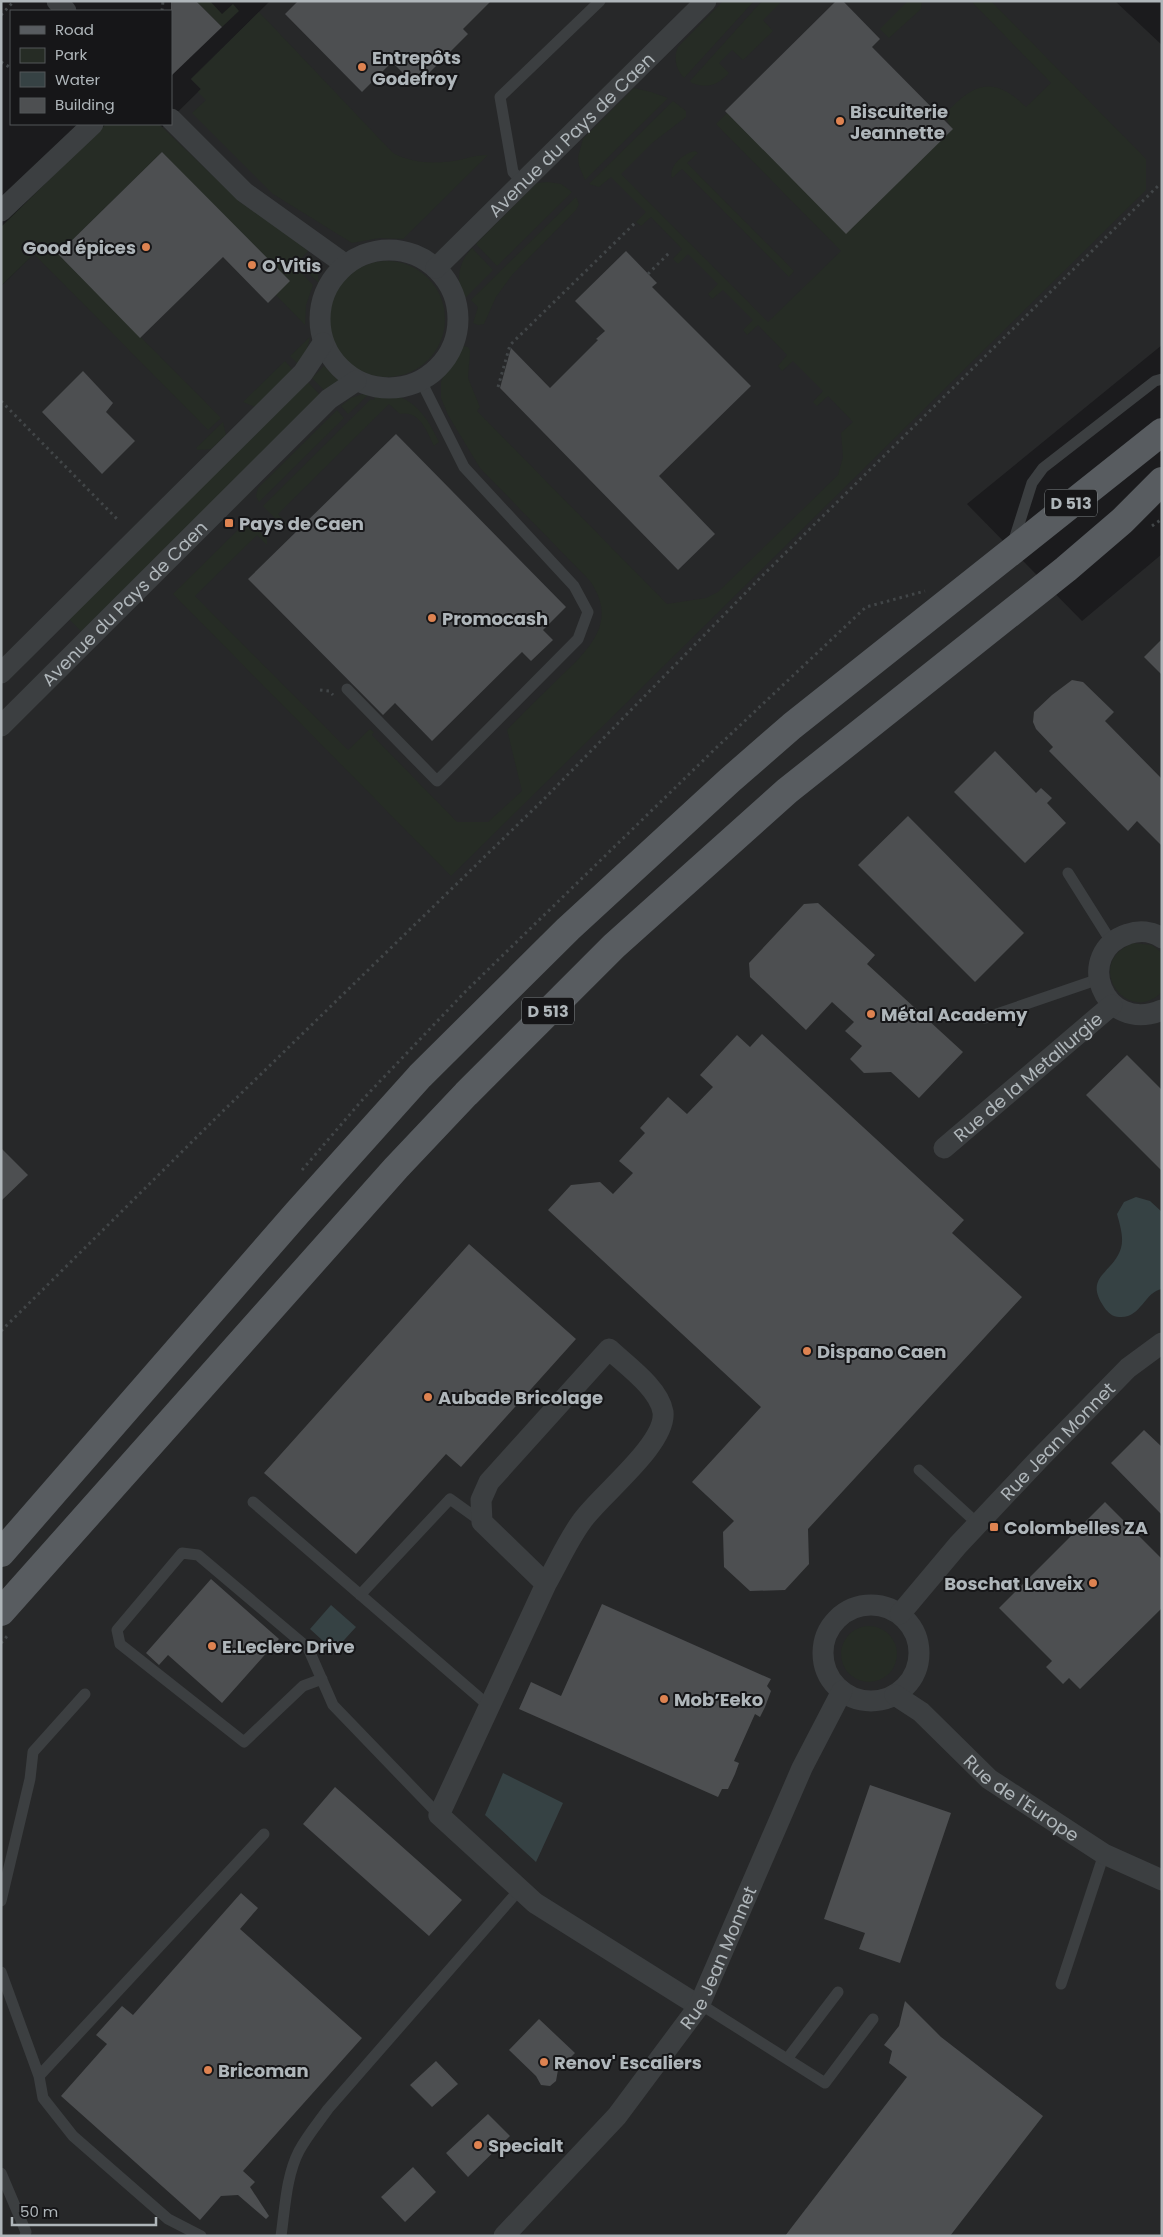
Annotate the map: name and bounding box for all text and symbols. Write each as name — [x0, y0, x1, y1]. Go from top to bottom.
legend — [10, 10, 172, 125]
text: Road — [55, 19, 94, 40]
text: Park — [55, 44, 87, 65]
place label: Entrepôts Godefroy — [372, 45, 461, 91]
street label: Avenue du Pays de Caen — [482, 46, 660, 222]
marker: Entrepôts Godefroy — [356, 61, 368, 73]
text: Water — [55, 69, 101, 90]
text: Building — [55, 94, 115, 115]
place label: Biscuiterie Jeannette — [850, 99, 948, 145]
marker: Biscuiterie Jeannette — [834, 115, 846, 127]
place label: Good épices — [23, 235, 136, 260]
marker: Good épices — [140, 241, 152, 253]
place label: O'Vitis — [262, 253, 321, 278]
marker: O'Vitis — [246, 259, 258, 271]
road number: D 513 — [1045, 489, 1097, 516]
place label: Pays de Caen — [239, 511, 364, 536]
street label: Avenue du Pays de Caen — [36, 515, 213, 691]
marker: Pays de Caen — [223, 517, 235, 529]
place label: Promocash — [442, 606, 548, 631]
marker: Promocash — [426, 612, 438, 624]
road number: D 513 — [522, 998, 574, 1024]
place label: Métal Academy — [881, 1002, 1028, 1027]
street label: Rue de la Metallurgie — [948, 1006, 1108, 1147]
marker: Métal Academy — [865, 1008, 877, 1020]
place label: Dispano Caen — [817, 1339, 946, 1364]
marker: Dispano Caen — [801, 1345, 813, 1357]
street label: Rue Jean Monnet — [994, 1376, 1120, 1505]
place label: Aubade Bricolage — [438, 1385, 603, 1410]
marker: Aubade Bricolage — [422, 1391, 434, 1403]
place label: Colombelles ZA — [1004, 1515, 1148, 1540]
marker: Colombelles ZA — [988, 1521, 1000, 1533]
place label: Boschat Laveix — [944, 1571, 1083, 1596]
marker: Boschat Laveix — [1087, 1577, 1099, 1589]
place label: E.Leclerc Drive — [222, 1634, 355, 1659]
marker: E.Leclerc Drive — [206, 1640, 218, 1652]
place label: Mob’Eeko — [674, 1687, 763, 1712]
marker: Mob’Eeko — [658, 1693, 670, 1705]
street label: Rue de l'Europe — [958, 1749, 1084, 1847]
street label: Rue Jean Monnet — [674, 1882, 762, 2034]
place label: Renov' Escaliers — [554, 2050, 702, 2075]
marker: Renov' Escaliers — [538, 2056, 550, 2068]
place label: Bricoman — [218, 2058, 309, 2083]
marker: Bricoman — [202, 2064, 214, 2076]
place label: Specialt — [488, 2133, 563, 2158]
marker: Specialt — [472, 2139, 484, 2151]
scale bar — [12, 2194, 156, 2226]
text: 50 m — [20, 2201, 58, 2222]

